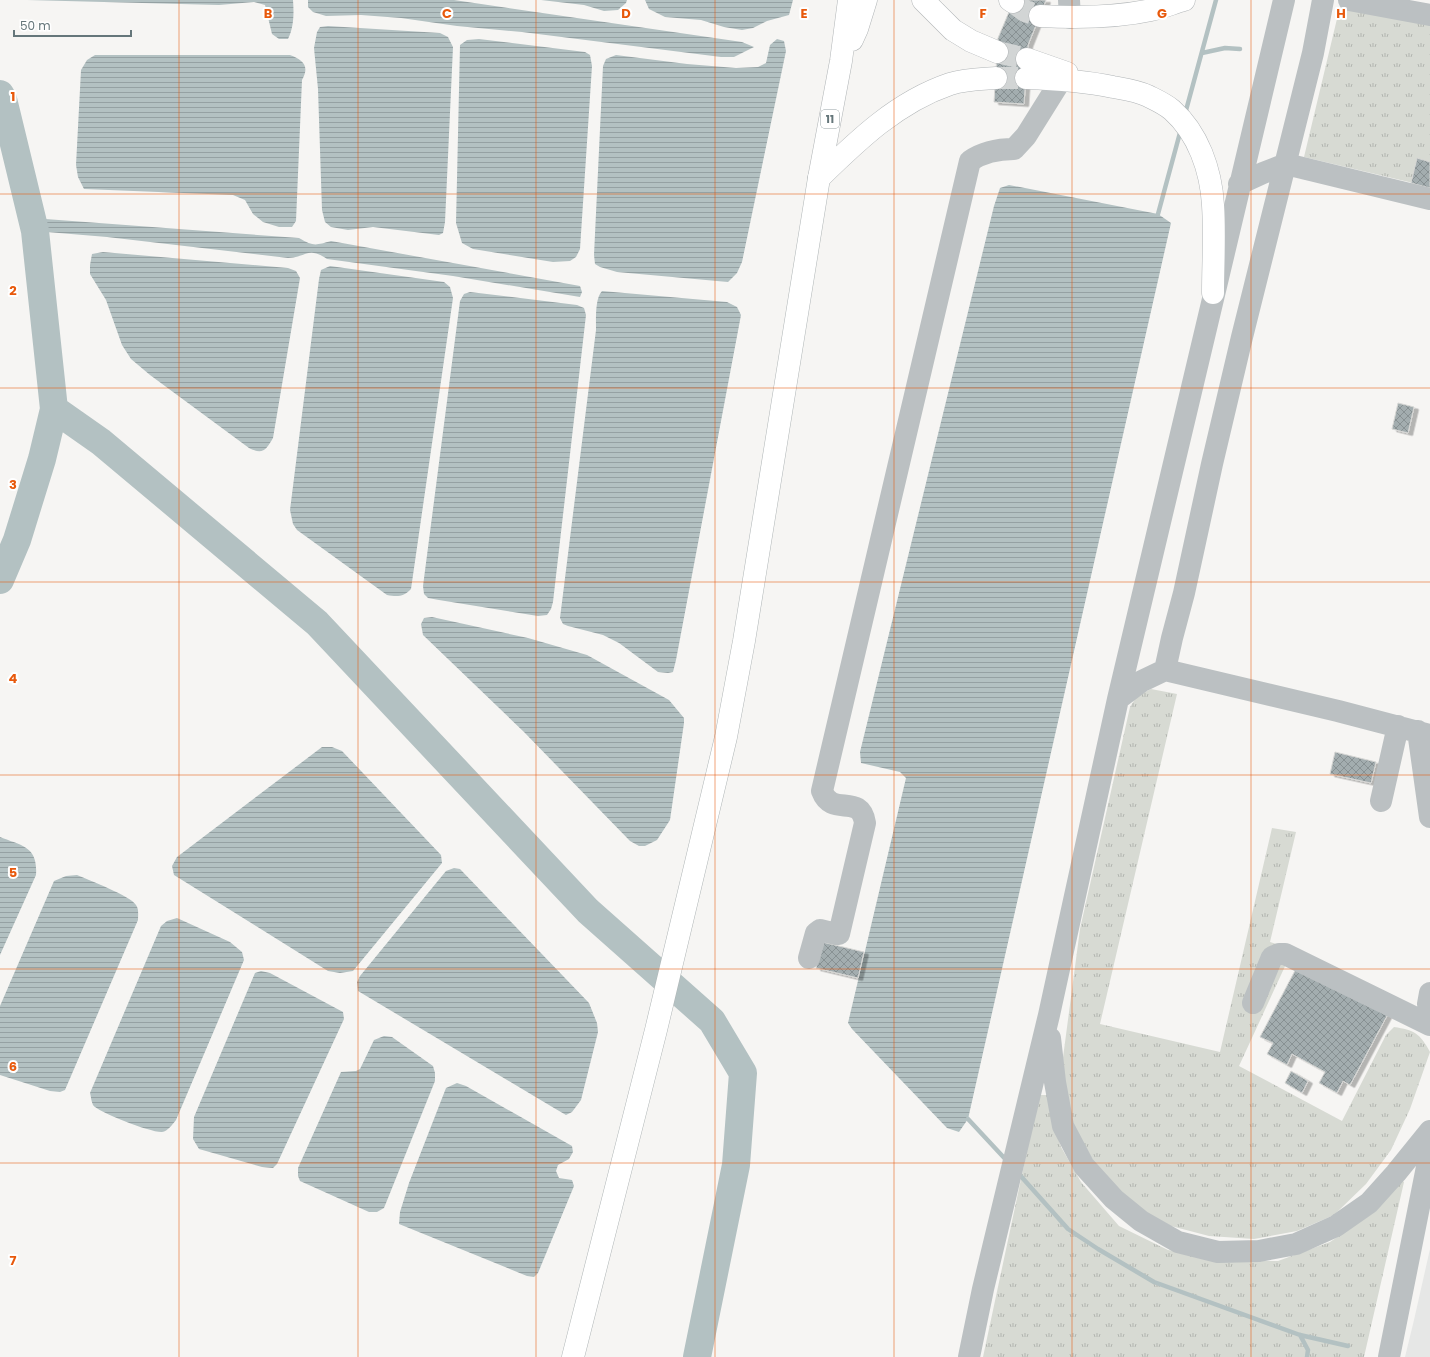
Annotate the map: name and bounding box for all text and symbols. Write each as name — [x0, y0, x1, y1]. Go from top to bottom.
text: B — [264, 4, 273, 23]
text: C — [442, 4, 452, 23]
text: D — [621, 4, 631, 23]
text: E — [800, 4, 808, 23]
text: F — [979, 4, 987, 23]
text: G — [1157, 4, 1167, 23]
text: H — [1336, 4, 1346, 23]
scale bar — [14, 12, 131, 38]
text: 50 m — [20, 17, 51, 34]
text: 1 — [11, 87, 15, 106]
road number: 11 — [821, 110, 839, 128]
text: 2 — [9, 281, 17, 300]
text: 3 — [9, 475, 17, 494]
text: 4 — [9, 669, 18, 688]
text: 5 — [9, 863, 17, 882]
text: 6 — [9, 1057, 17, 1076]
text: 7 — [10, 1251, 17, 1270]

